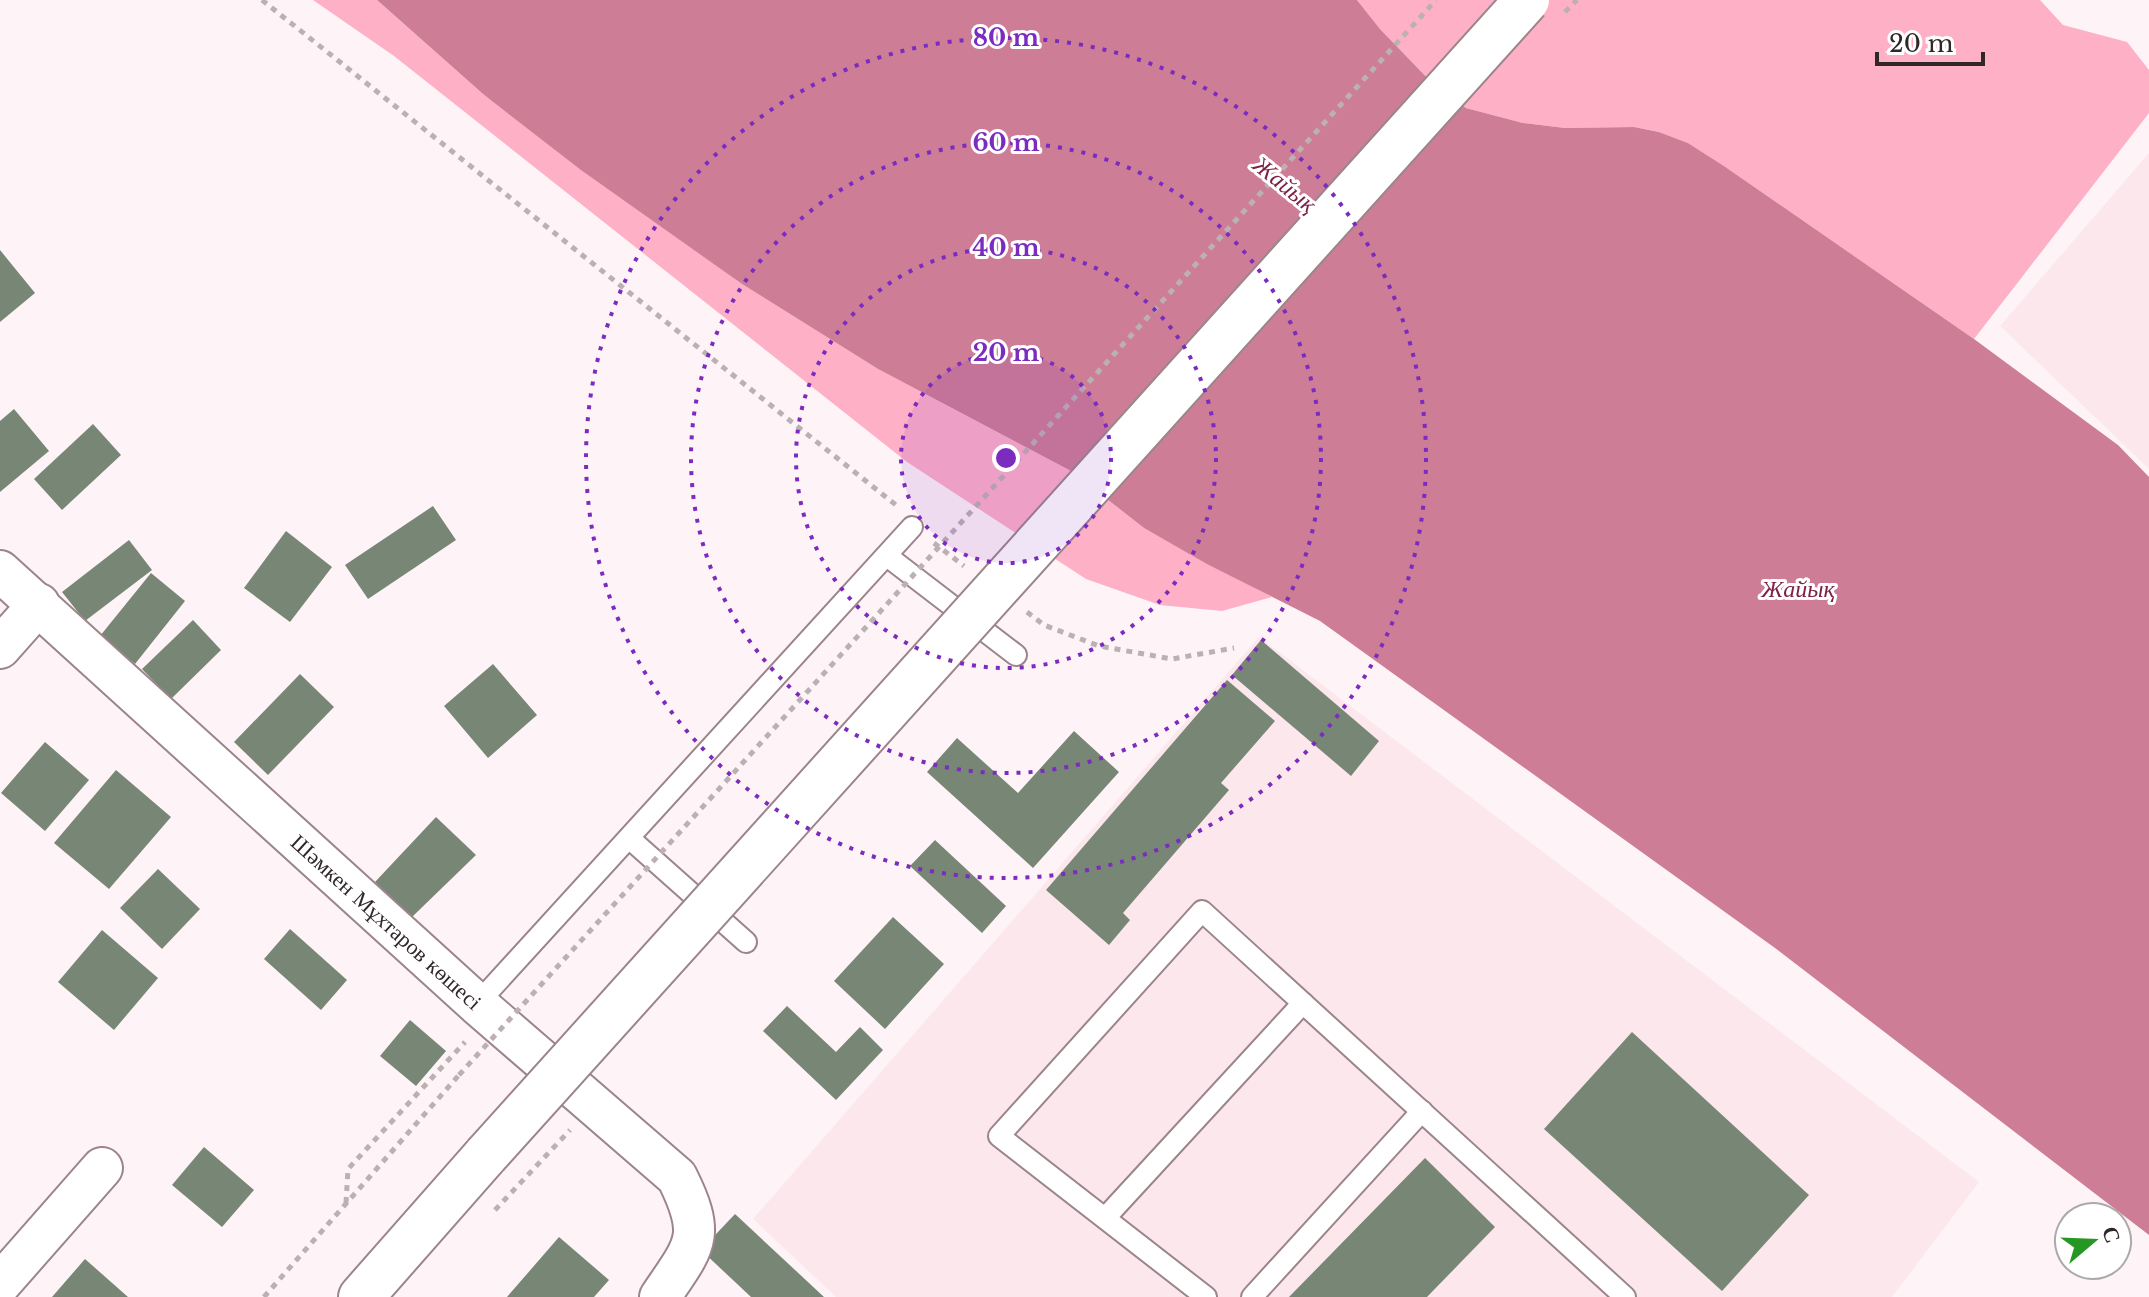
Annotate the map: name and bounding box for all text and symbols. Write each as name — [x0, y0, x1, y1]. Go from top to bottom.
scale bar — [1877, 16, 1983, 66]
text: 80 m — [973, 23, 1040, 52]
text: 20 m — [1889, 29, 1954, 58]
text: 60 m — [972, 128, 1040, 157]
water label: Жайық — [1247, 149, 1323, 219]
text: 40 m — [973, 233, 1040, 262]
text: 20 m — [973, 338, 1040, 367]
centre of rings — [992, 444, 1020, 472]
water label: Жайық — [1760, 574, 1836, 603]
street label: Шәмкен Мұхтаров көшесі — [286, 828, 487, 1015]
north arrow — [2053, 1201, 2133, 1281]
text: С — [2096, 1223, 2127, 1247]

